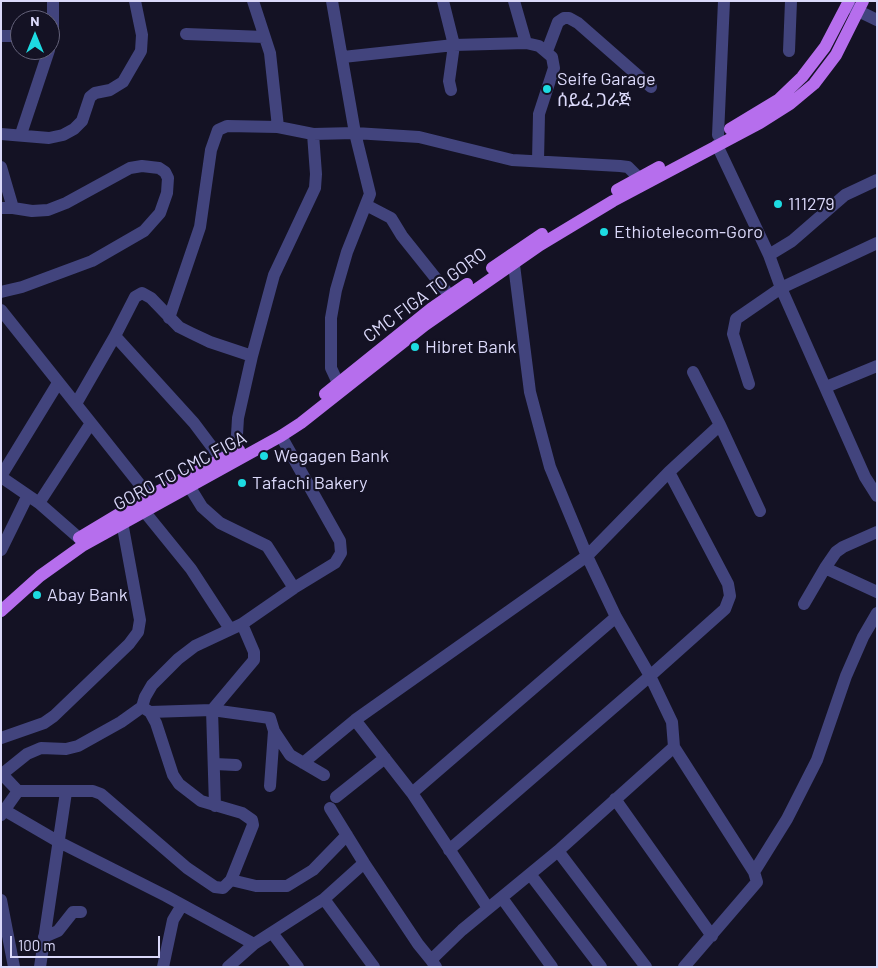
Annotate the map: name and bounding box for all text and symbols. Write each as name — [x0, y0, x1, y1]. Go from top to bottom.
north arrow — [10, 10, 60, 60]
text: N — [30, 12, 40, 29]
place label: Seife Garage ሰይፈ ጋራጅ — [557, 68, 655, 110]
marker: Seife Garage ሰይፈ ጋራጅ — [541, 83, 553, 95]
place label: 111279 — [788, 193, 835, 215]
marker: 111279 — [772, 198, 784, 210]
place label: Ethiotelecom-Goro — [614, 221, 763, 243]
marker: Ethiotelecom-Goro — [598, 226, 610, 238]
street label: CMC FIGA TO GORO — [359, 243, 491, 347]
place label: Hibret Bank — [425, 336, 516, 358]
marker: Hibret Bank — [409, 341, 421, 353]
street label: GORO TO CMC FIGA — [110, 427, 250, 515]
place label: Wegagen Bank — [274, 445, 389, 467]
marker: Wegagen Bank — [258, 450, 270, 462]
place label: Tafachi Bakery — [252, 472, 368, 494]
marker: Tafachi Bakery — [236, 477, 248, 489]
place label: Abay Bank — [47, 584, 128, 606]
marker: Abay Bank — [31, 589, 43, 601]
scale bar — [12, 926, 162, 958]
text: 100 m — [18, 936, 56, 954]

